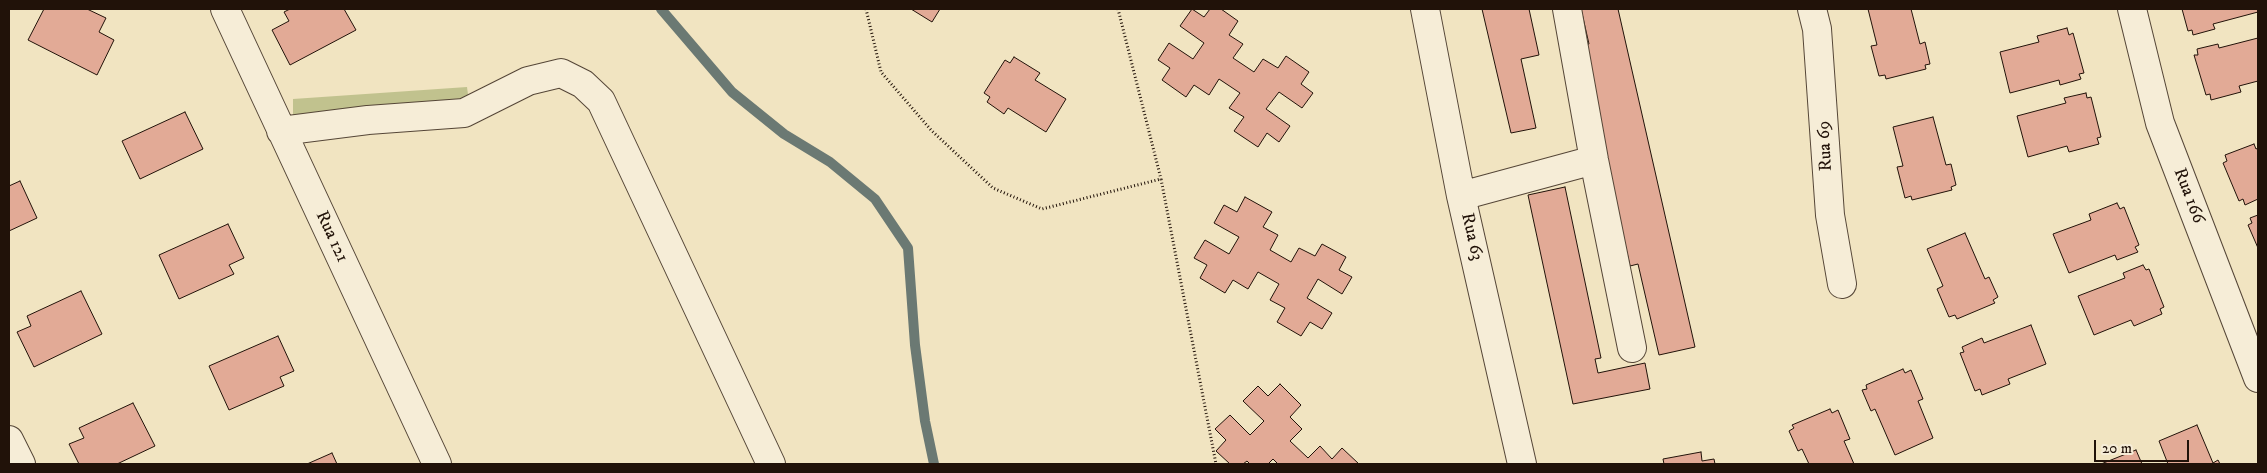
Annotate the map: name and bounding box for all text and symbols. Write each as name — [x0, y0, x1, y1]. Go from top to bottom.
street label: Rua 69 — [1814, 120, 1838, 172]
street label: Rua 166 — [2168, 165, 2208, 227]
street label: Rua 121 — [310, 208, 352, 266]
street label: Rua 63 — [1455, 211, 1487, 263]
scale bar — [2097, 430, 2192, 462]
text: 20 m — [2102, 439, 2132, 458]

